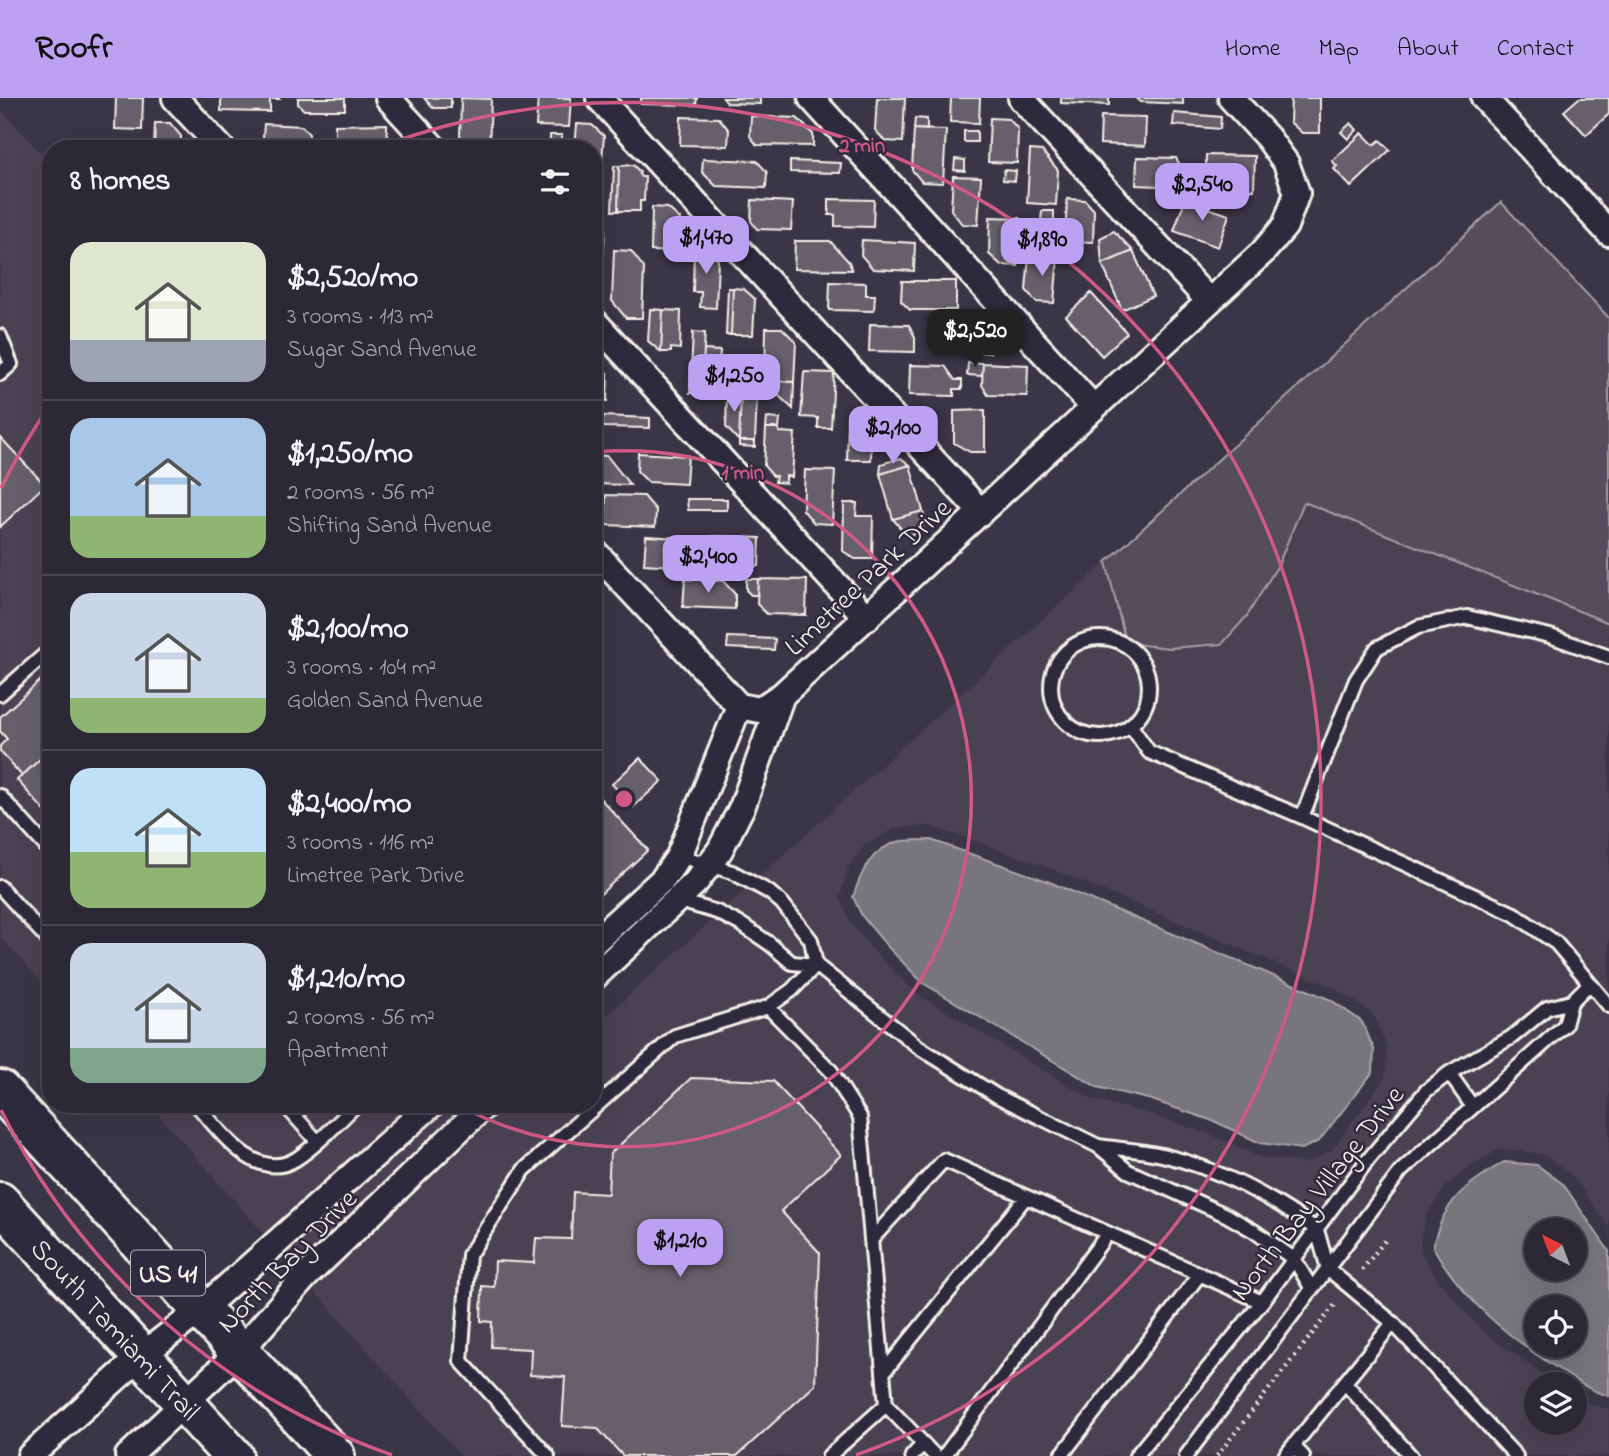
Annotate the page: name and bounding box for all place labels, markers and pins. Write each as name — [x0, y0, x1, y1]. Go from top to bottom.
pin: $2,540 — [1145, 164, 1259, 223]
pin: $1,470 — [649, 216, 763, 276]
pin: $1,890 — [985, 218, 1099, 278]
pin: $2,520 — [918, 310, 1032, 369]
pin: $1,250 — [677, 354, 791, 414]
pin: $2,100 — [836, 406, 950, 466]
pin: $2,400 — [651, 536, 765, 595]
centre of rings — [612, 787, 636, 811]
pin: $1,210 — [623, 1220, 737, 1279]

